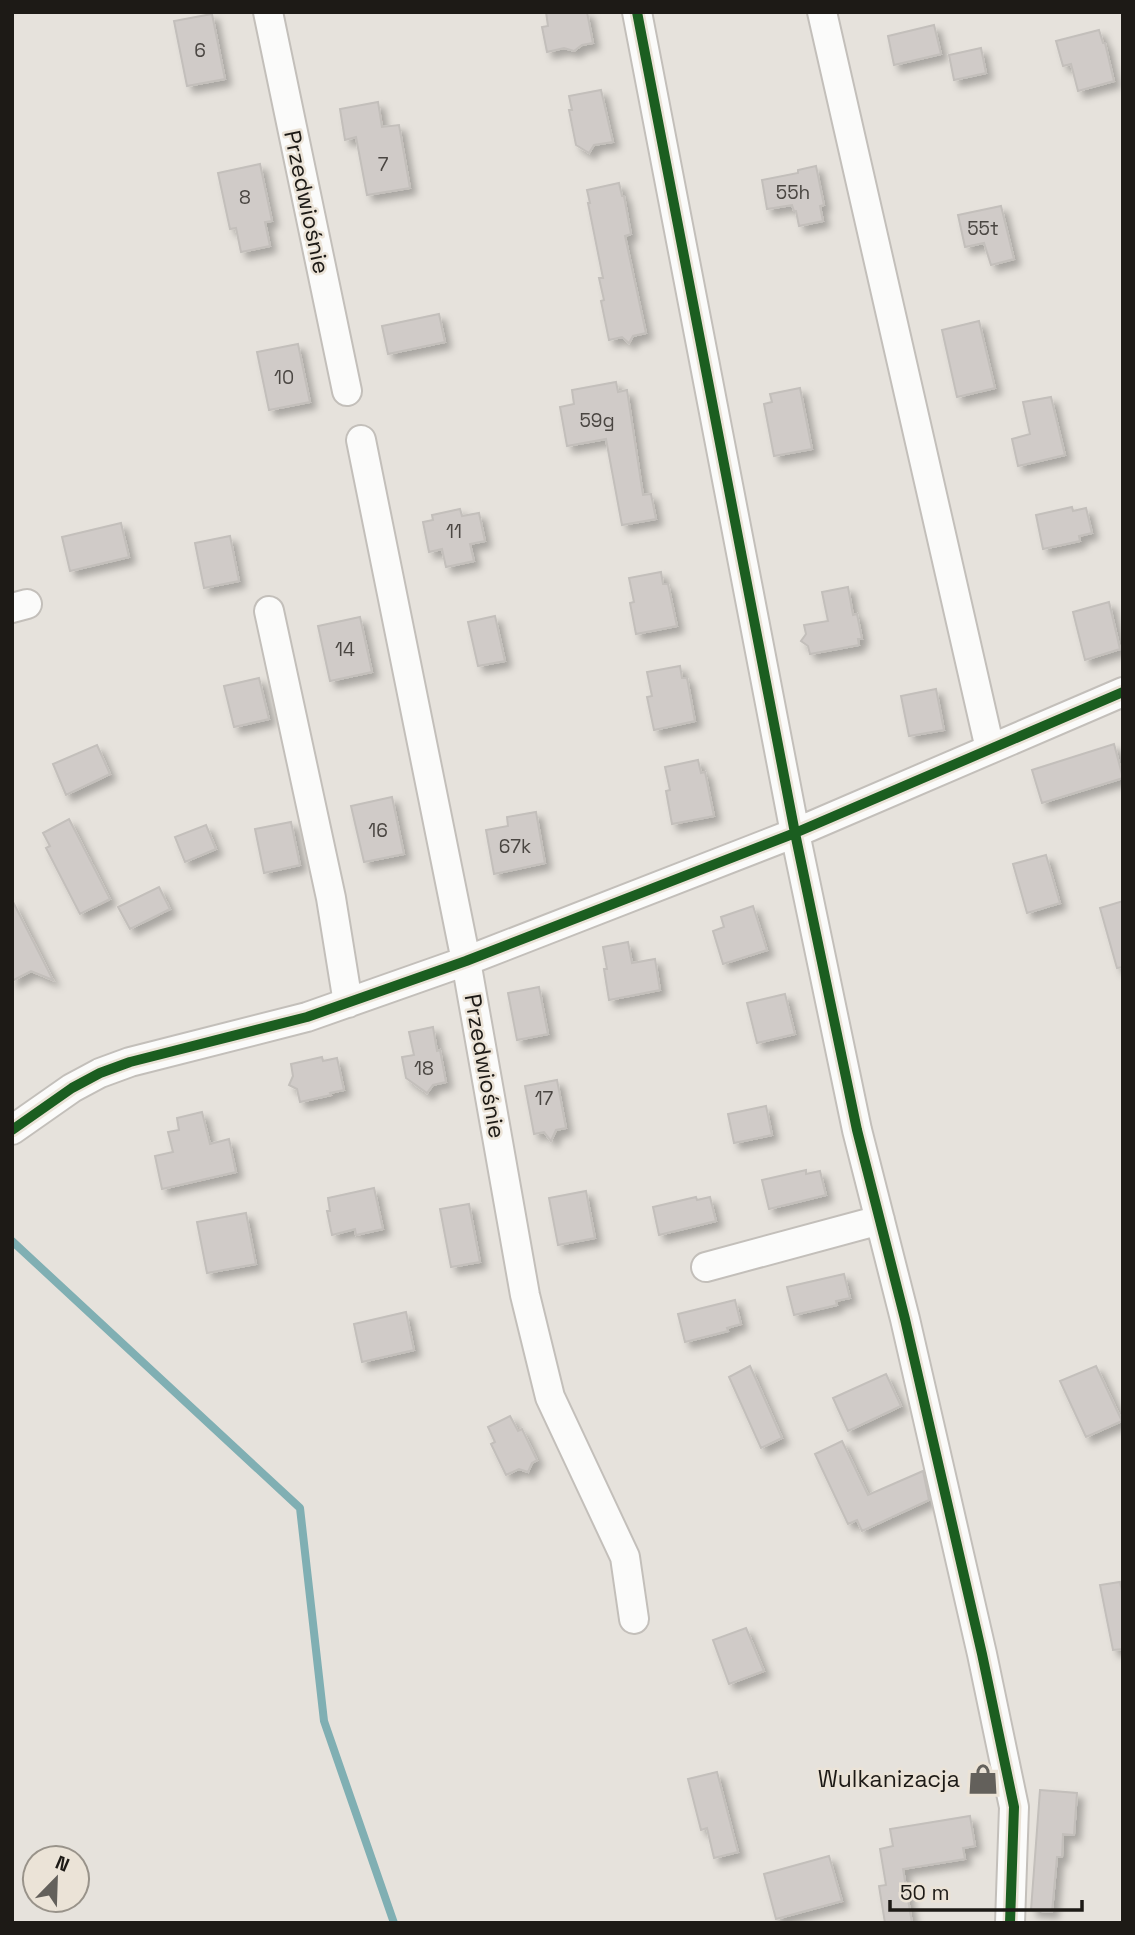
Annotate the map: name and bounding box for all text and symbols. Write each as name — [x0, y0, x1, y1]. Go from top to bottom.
house number: 6 — [194, 38, 206, 63]
street label: Przedwiośnie — [277, 127, 337, 277]
house number: 7 — [378, 152, 389, 177]
house number: 55h — [776, 180, 810, 205]
house number: 8 — [239, 185, 251, 210]
house number: 55t — [967, 216, 999, 241]
house number: 10 — [274, 365, 294, 390]
house number: 59g — [579, 408, 615, 433]
house number: 11 — [446, 519, 462, 544]
house number: 14 — [335, 637, 355, 662]
house number: 16 — [368, 818, 388, 843]
house number: 67k — [499, 834, 531, 859]
street label: Przedwiośnie — [458, 991, 512, 1141]
house number: 18 — [414, 1056, 434, 1081]
house number: 17 — [535, 1086, 554, 1111]
shop icon: Wulkanizacja — [966, 1762, 1000, 1796]
place label: Wulkanizacja — [818, 1764, 960, 1794]
north arrow — [21, 1844, 91, 1914]
text: N — [52, 1850, 73, 1878]
scale bar — [890, 1868, 1082, 1912]
text: 50 m — [900, 1879, 950, 1906]

